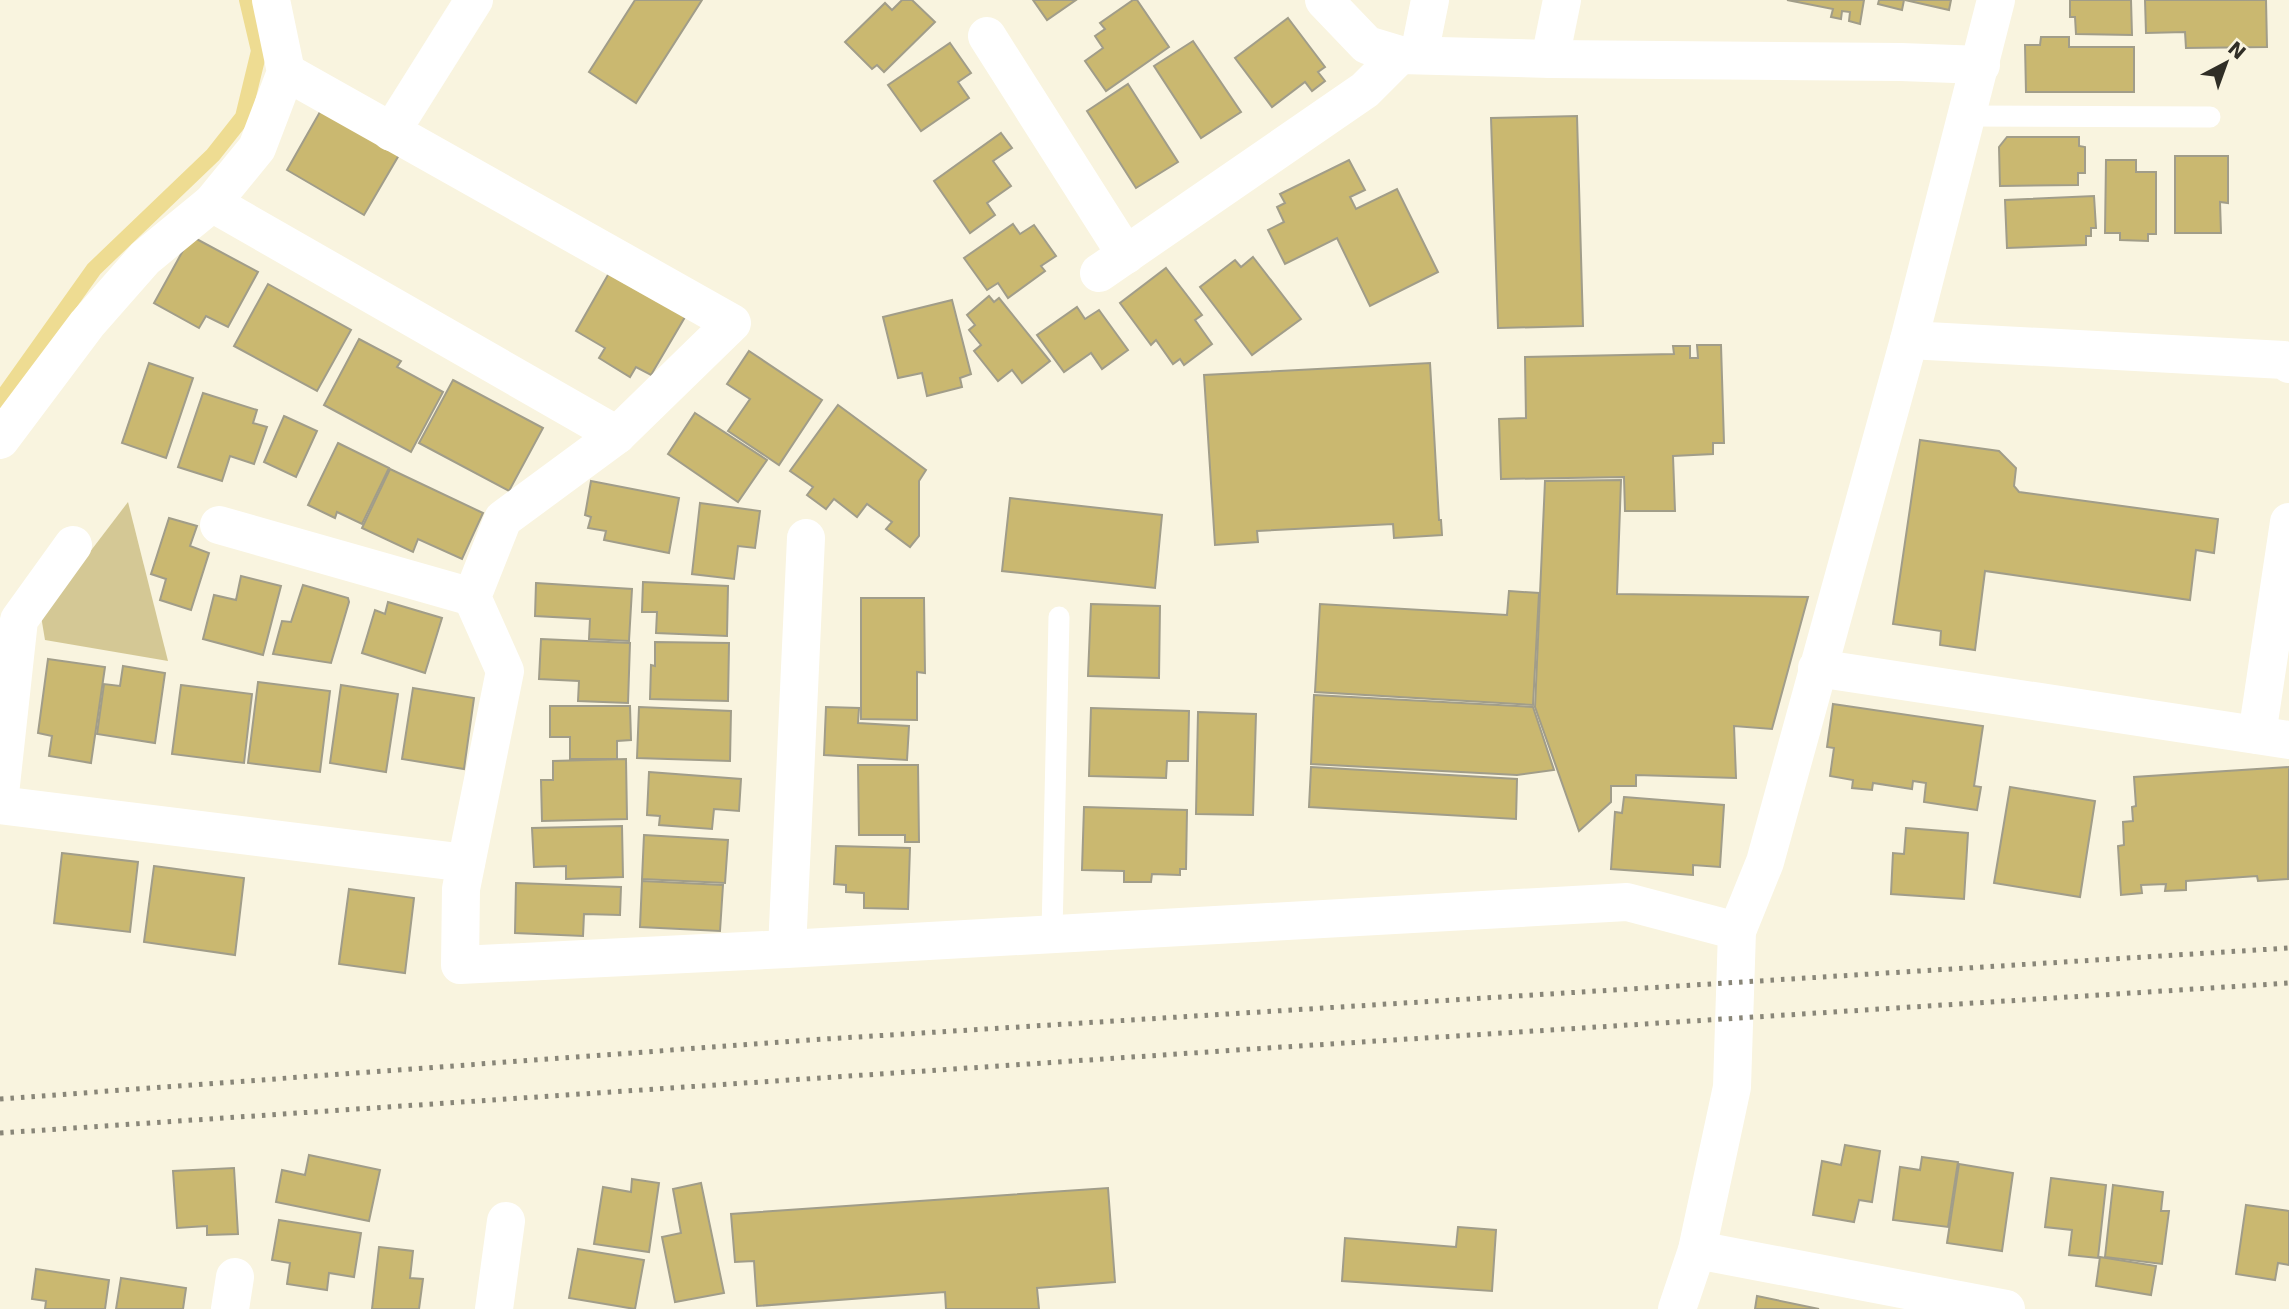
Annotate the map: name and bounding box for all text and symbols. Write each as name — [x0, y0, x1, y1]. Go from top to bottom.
north arrow — [2191, 28, 2261, 98]
text: N — [2224, 37, 2250, 64]

